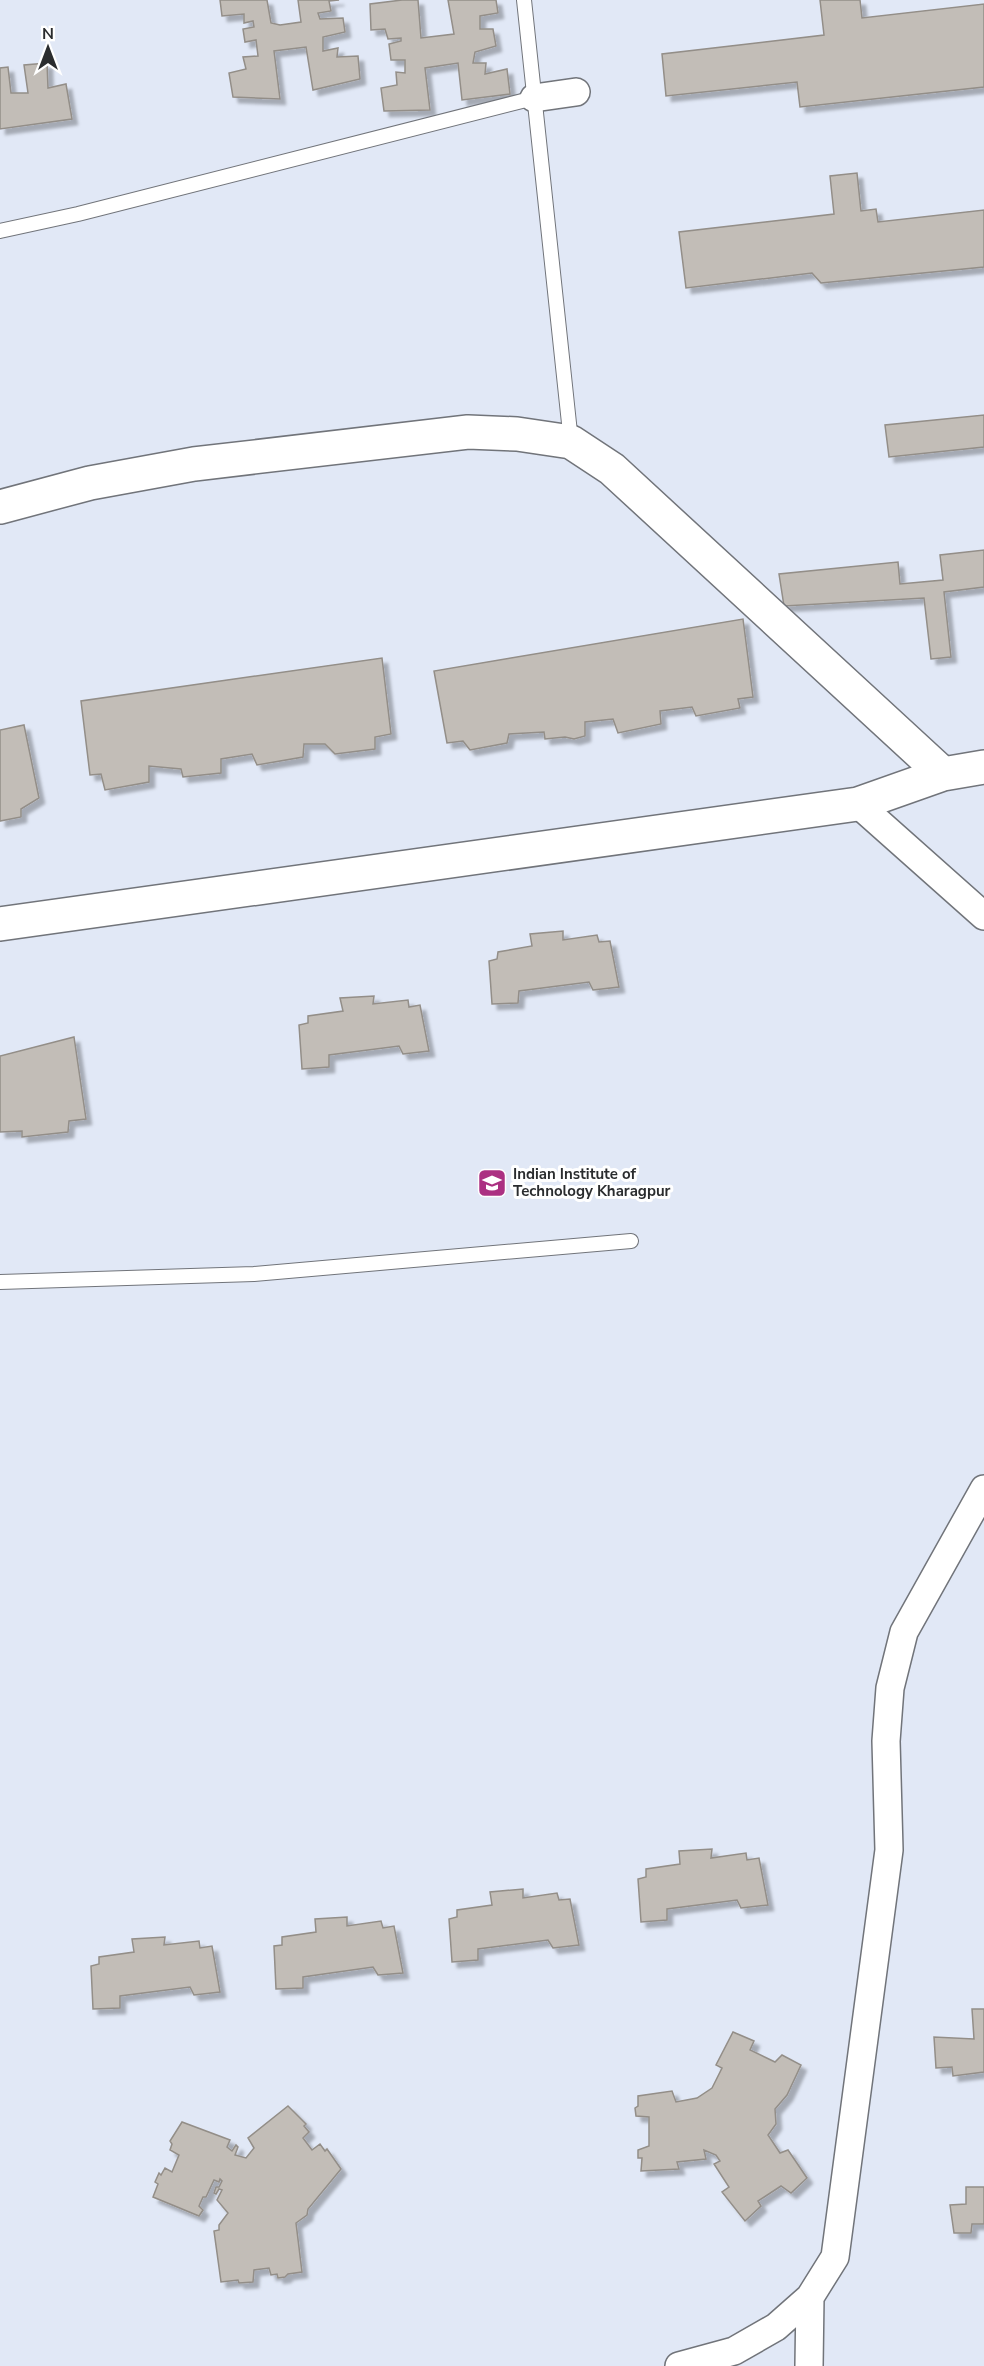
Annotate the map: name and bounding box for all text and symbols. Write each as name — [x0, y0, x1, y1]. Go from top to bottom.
north arrow — [18, 18, 78, 78]
text: N — [42, 23, 54, 45]
place label: Indian Institute of Technology Kharagpur — [513, 1164, 671, 1201]
school or university icon: Indian Institute of Technology Kharagpur — [476, 1167, 508, 1199]

